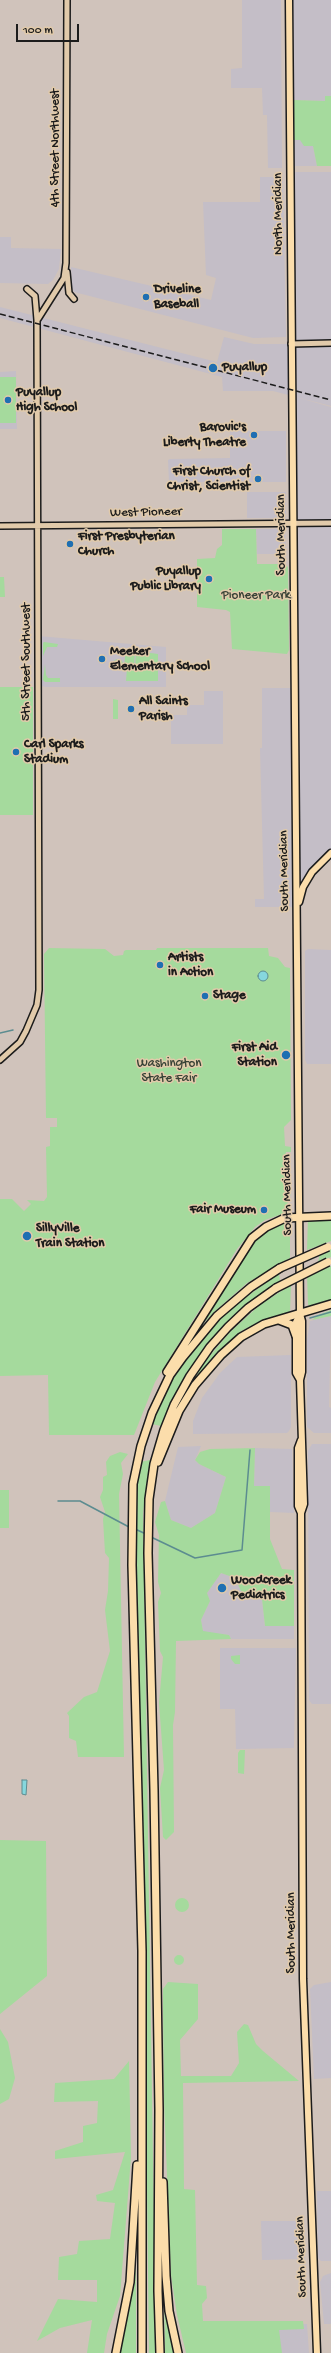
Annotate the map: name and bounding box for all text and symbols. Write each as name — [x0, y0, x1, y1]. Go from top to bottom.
scale bar — [18, 16, 81, 42]
text: 100 m — [23, 24, 53, 38]
street label: 4th Street Northwest — [48, 89, 64, 207]
street label: North Meridian — [271, 173, 287, 255]
place label: Driveline Baseball — [154, 282, 201, 313]
marker: Driveline Baseball — [141, 292, 151, 302]
place label: Puyallup — [222, 360, 267, 376]
marker: Puyallup — [207, 362, 219, 374]
place label: Puyallup High School — [16, 385, 77, 416]
marker: Puyallup High School — [3, 395, 13, 405]
place label: Barovic's Liberty Theatre — [163, 420, 246, 451]
marker: Barovic's Liberty Theatre — [249, 430, 259, 440]
place label: First Church of Christ, Scientist — [167, 464, 250, 495]
marker: First Church of Christ, Scientist — [253, 474, 263, 484]
street label: South Meridian — [274, 494, 290, 576]
street label: West Pioneer — [110, 505, 182, 521]
place label: First Presbyterian Church — [78, 529, 175, 560]
marker: First Presbyterian Church — [65, 539, 75, 549]
place label: Puyallup Public Library — [130, 564, 201, 595]
marker: Puyallup Public Library — [204, 574, 214, 584]
park label: Pioneer Park — [222, 588, 290, 604]
street label: 5th Street Southwest — [19, 603, 35, 721]
place label: Meeker Elementary School — [110, 644, 210, 675]
marker: Meeker Elementary School — [97, 654, 107, 664]
place label: All Saints Parish — [139, 694, 188, 725]
marker: All Saints Parish — [126, 704, 136, 714]
place label: Carl Sparks Stadium — [24, 737, 84, 768]
marker: Carl Sparks Stadium — [11, 747, 21, 757]
street label: South Meridian — [276, 830, 294, 912]
place label: Artists in Action — [168, 950, 213, 981]
marker: Artists in Action — [155, 960, 165, 970]
place label: Stage — [213, 988, 246, 1004]
marker: Stage — [200, 991, 210, 1001]
place label: First Aid Station — [232, 1040, 277, 1071]
marker: First Aid Station — [280, 1049, 292, 1061]
park label: Washington State Fair — [137, 1056, 201, 1087]
street label: South Meridian — [279, 1154, 297, 1236]
place label: Fair Museum — [190, 1202, 256, 1218]
marker: Fair Museum — [259, 1205, 269, 1215]
place label: SillyVille Train Station — [36, 1221, 104, 1252]
marker: SillyVille Train Station — [21, 1230, 33, 1242]
place label: Woodcreek Pediatrics — [231, 1573, 291, 1604]
marker: Woodcreek Pediatrics — [216, 1582, 228, 1594]
street label: South Meridian — [284, 1892, 300, 1974]
street label: South Meridian — [293, 2216, 311, 2298]

